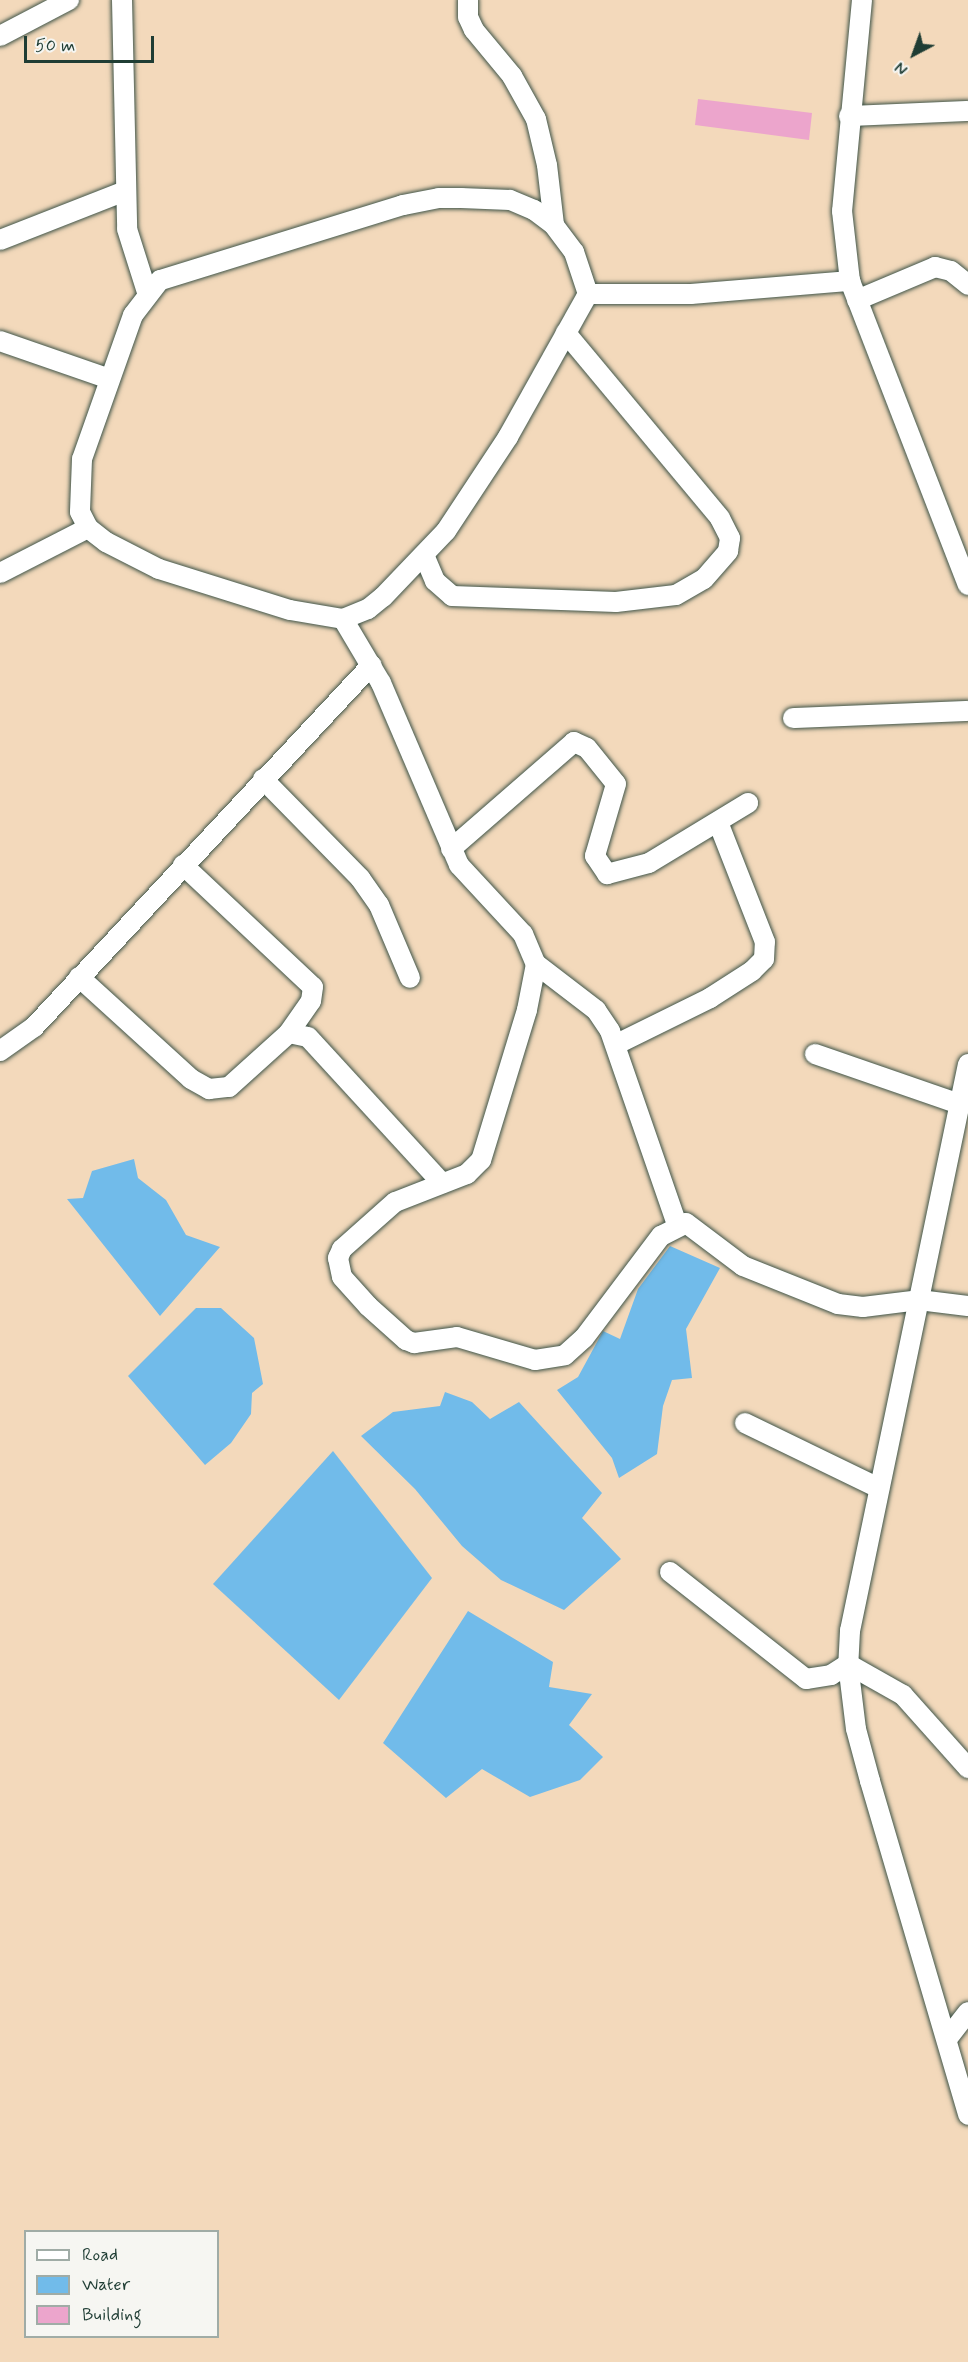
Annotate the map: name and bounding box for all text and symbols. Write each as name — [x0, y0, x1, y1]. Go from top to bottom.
scale bar — [27, 24, 158, 62]
north arrow — [884, 24, 944, 84]
text: 50 m — [35, 34, 75, 58]
text: N — [891, 57, 913, 79]
legend — [24, 2230, 219, 2338]
text: Road — [82, 2243, 118, 2267]
text: Water — [82, 2273, 130, 2297]
text: Building — [82, 2303, 142, 2327]

